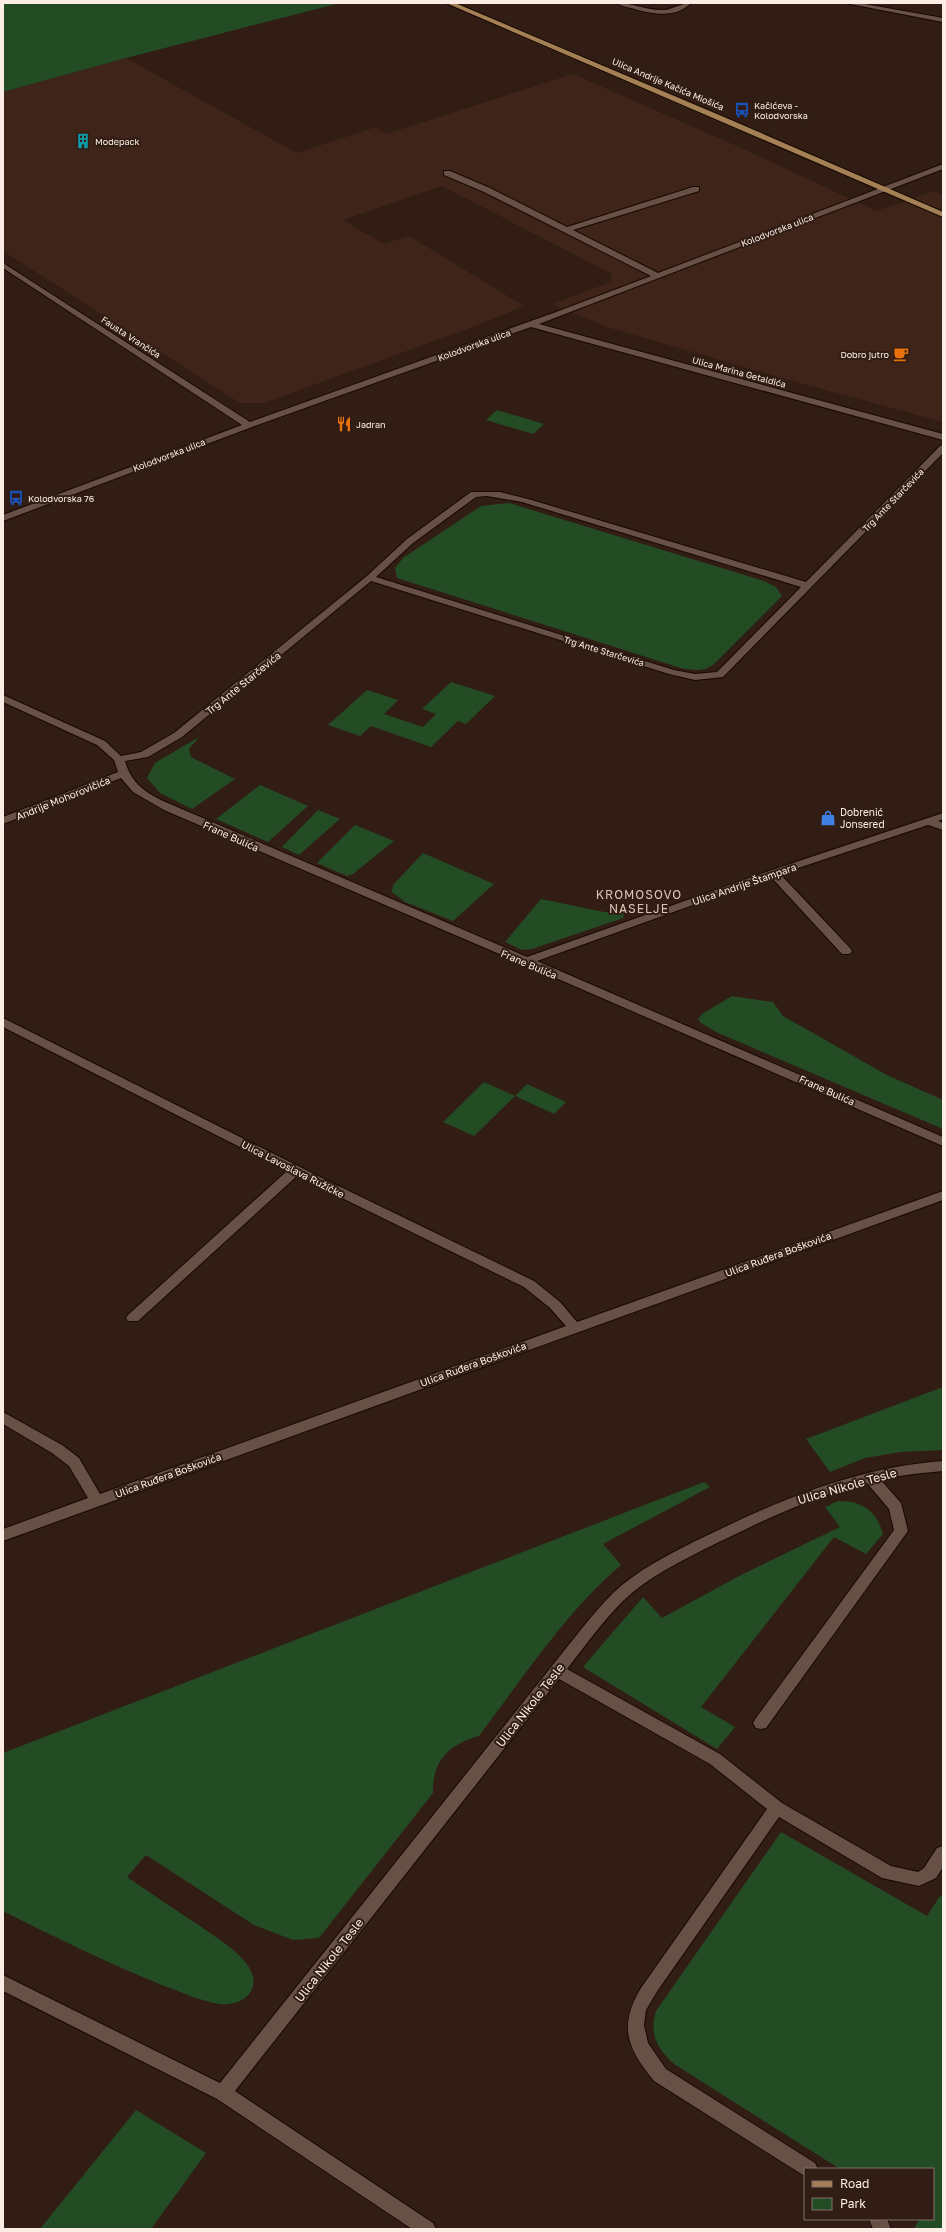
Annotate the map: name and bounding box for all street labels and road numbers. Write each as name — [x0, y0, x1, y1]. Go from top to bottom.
street label: Ulica Andrije Kačića Miošića — [610, 55, 726, 113]
street label: Kolodvorska ulica — [739, 211, 815, 249]
street label: Fausta Vrančića — [99, 314, 163, 360]
street label: Kolodvorska ulica — [436, 327, 512, 363]
street label: Ulica Marina Getaldića — [691, 354, 787, 390]
street label: Kolodvorska ulica — [131, 436, 207, 474]
street label: Trg Ante Starčevića — [860, 466, 926, 534]
street label: Trg Ante Starčevića — [562, 634, 646, 668]
street label: Trg Ante Starčevića — [203, 649, 283, 717]
street label: Andrije Mohorovičića — [14, 774, 112, 822]
street label: Frane Bulića — [201, 818, 261, 854]
street label: Ulica Andrije Štampara — [690, 860, 798, 907]
street label: Frane Bulića — [499, 947, 559, 981]
street label: Frane Bulića — [797, 1072, 857, 1108]
street label: Ulica Lavoslava Ružičke — [240, 1138, 347, 1200]
street label: Ulica Ruđera Boškovića — [723, 1229, 833, 1279]
street label: Ulica Ruđera Boškovića — [418, 1339, 528, 1389]
street label: Ulica Ruđera Boškovića — [113, 1450, 223, 1500]
street label: Ulica Nikole Tesle — [796, 1465, 898, 1507]
street label: Ulica Nikole Tesle — [493, 1660, 567, 1750]
street label: Ulica Nikole Tesle — [292, 1915, 366, 2005]

